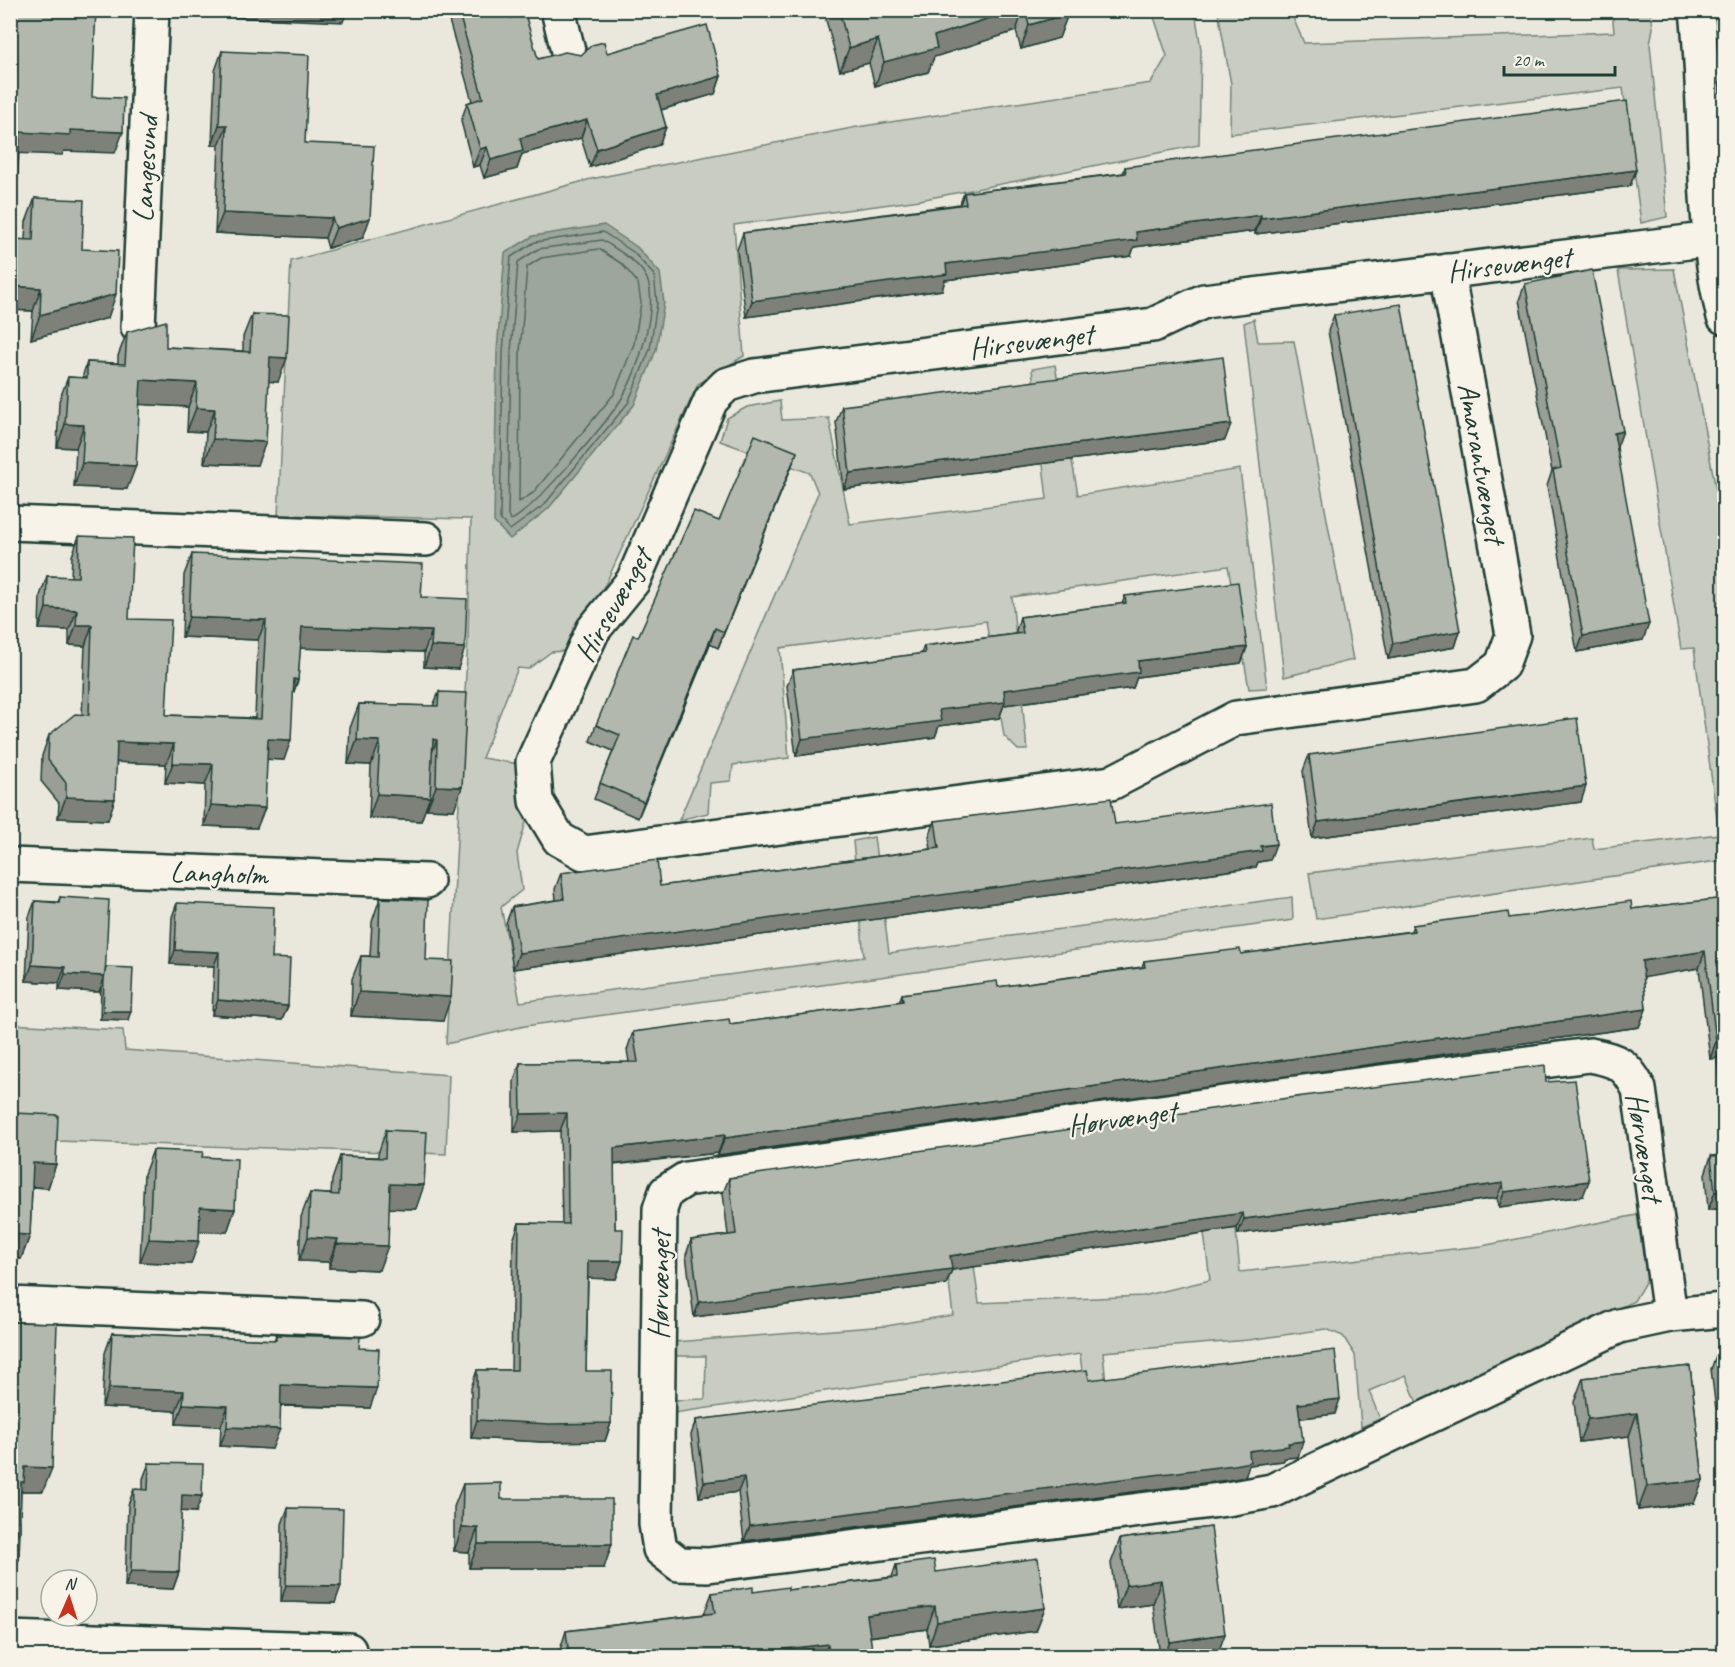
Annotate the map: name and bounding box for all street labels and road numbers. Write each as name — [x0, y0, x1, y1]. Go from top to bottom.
street label: Langesund — [123, 111, 167, 223]
street label: Hirsevænget — [1445, 237, 1577, 290]
street label: Hirsevænget — [967, 314, 1099, 367]
street label: Amarantvænget — [1449, 380, 1516, 550]
street label: Hirsevænget — [565, 538, 663, 668]
street label: Langholm — [170, 852, 270, 894]
street label: Hørvænget — [1618, 1090, 1673, 1208]
street label: Hørvænget — [1065, 1091, 1183, 1144]
street label: Hørvænget — [639, 1226, 679, 1340]

